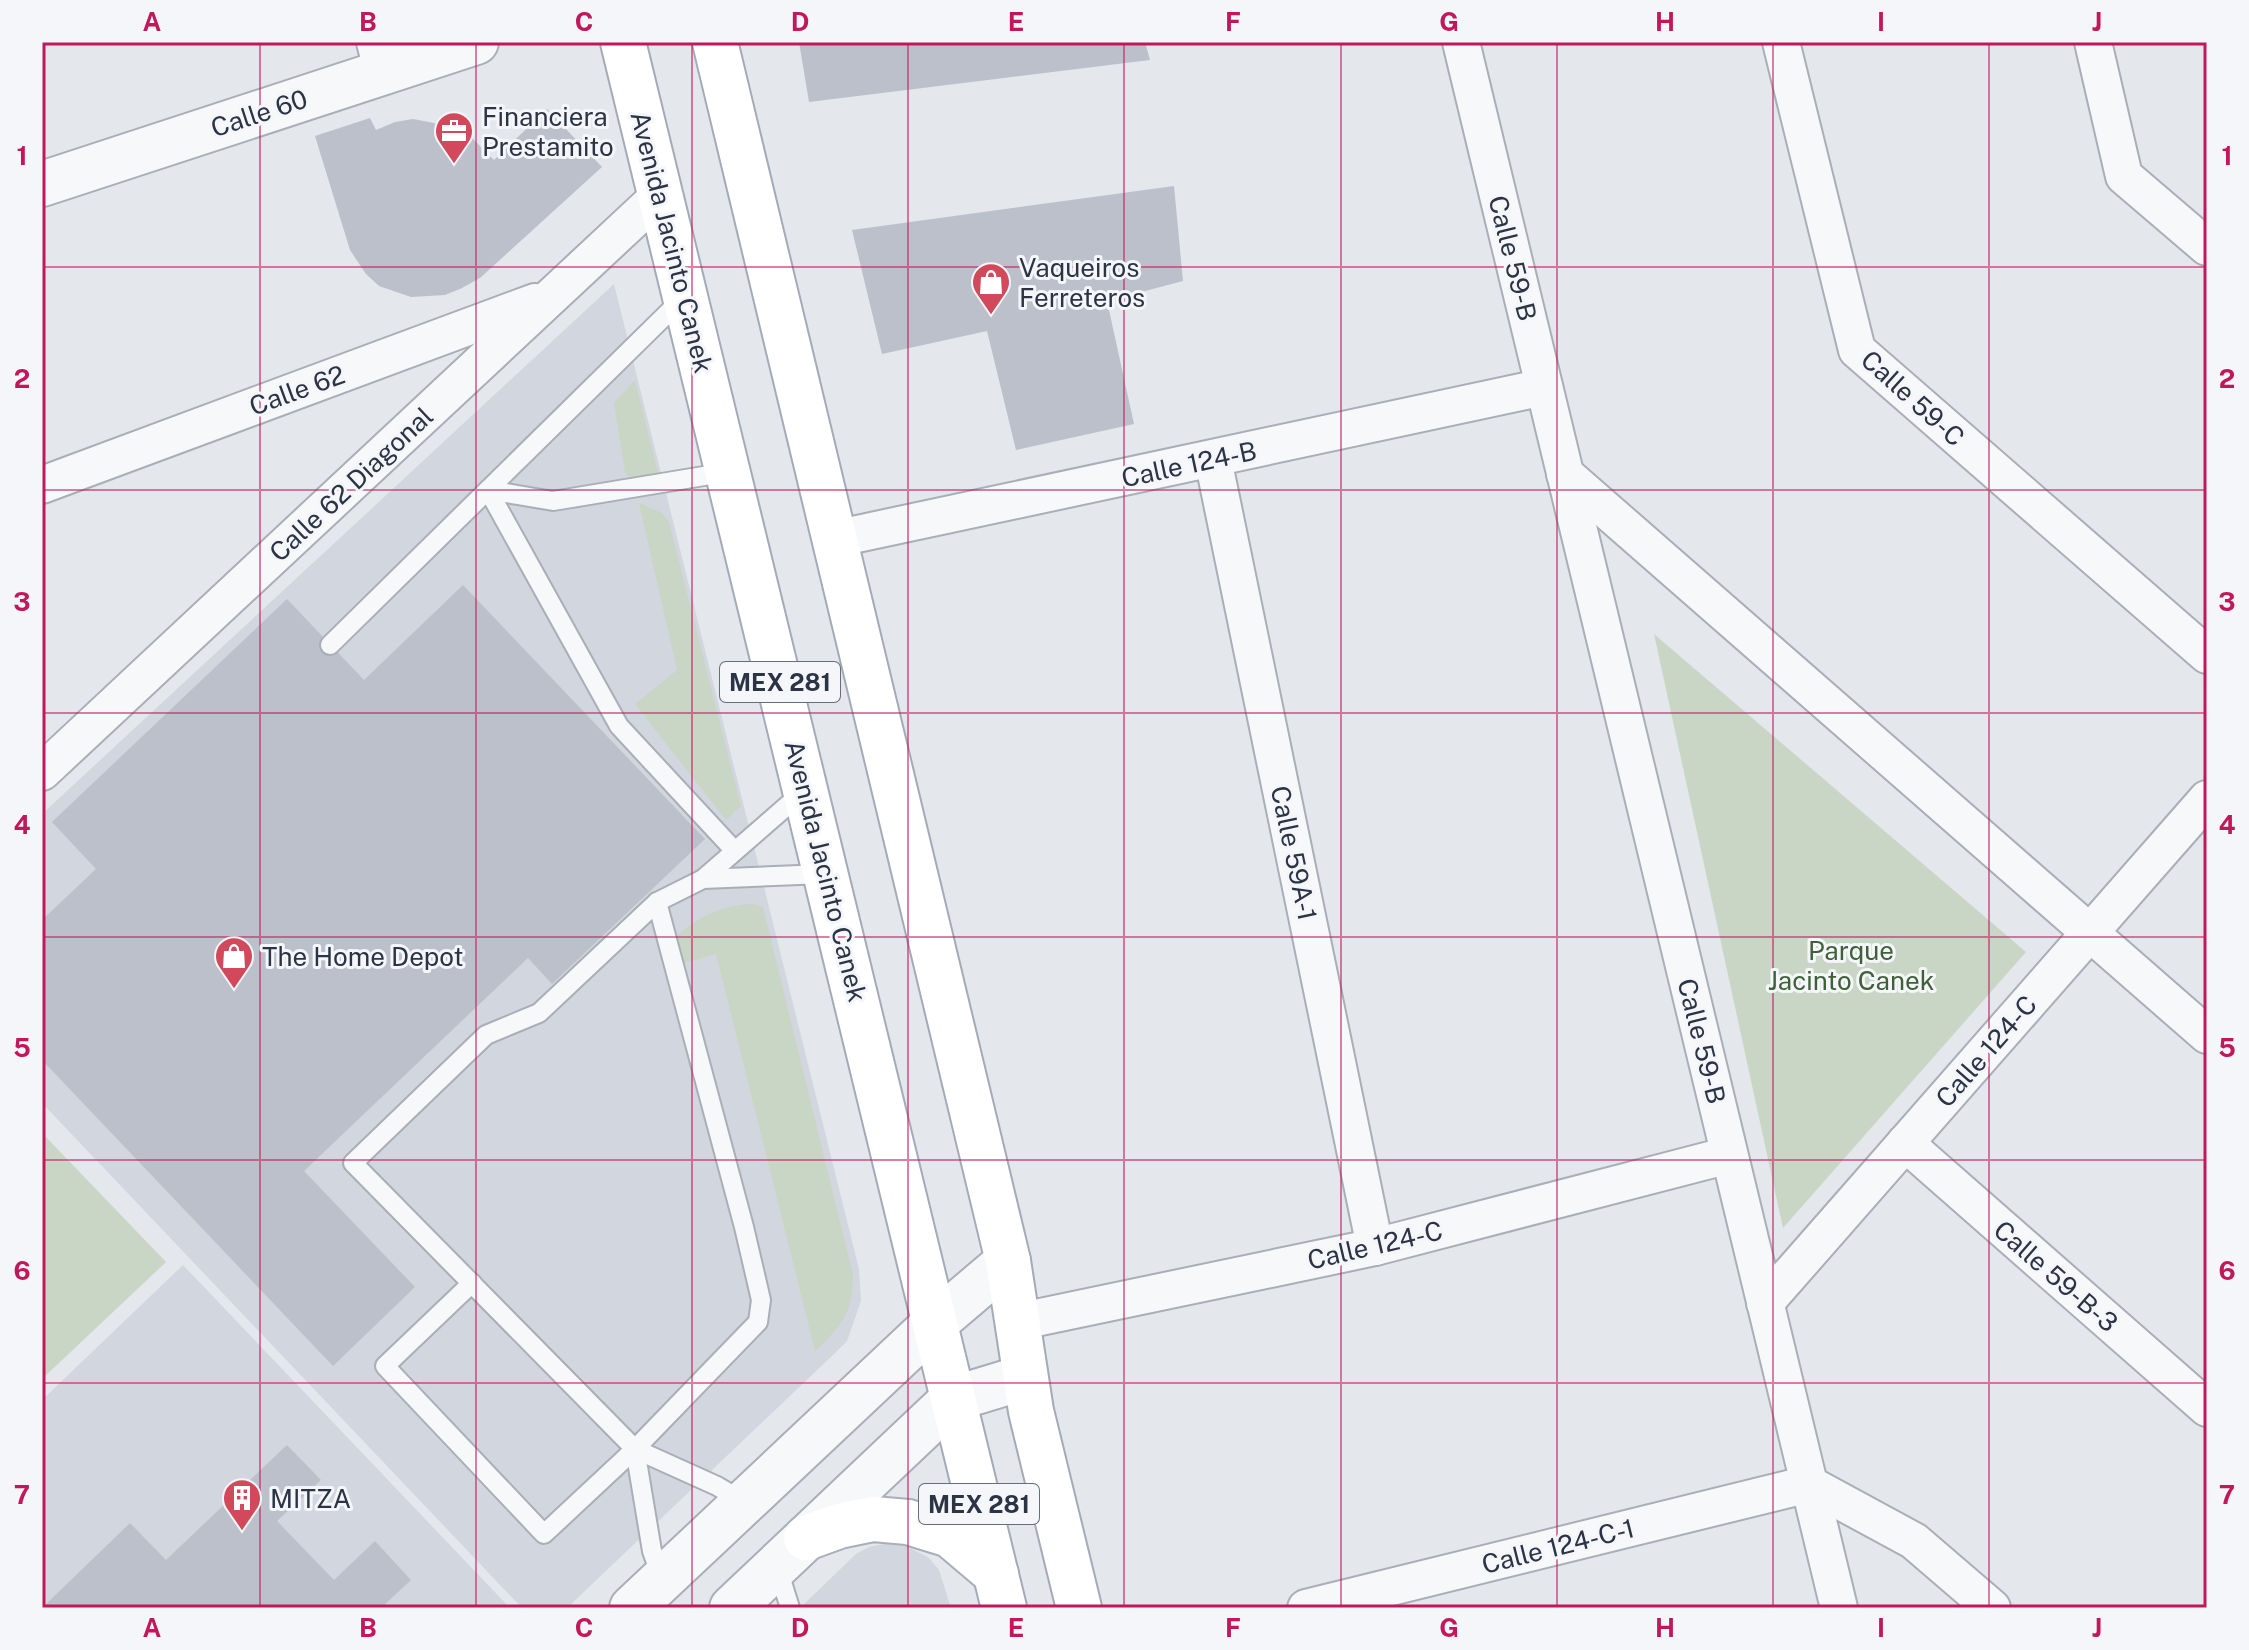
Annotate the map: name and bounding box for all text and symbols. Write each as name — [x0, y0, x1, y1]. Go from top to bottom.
text: A — [143, 6, 162, 37]
text: B — [359, 6, 377, 37]
text: C — [575, 6, 593, 37]
text: D — [791, 6, 809, 37]
text: E — [1008, 6, 1024, 37]
text: F — [1225, 6, 1241, 37]
text: G — [1439, 6, 1459, 37]
text: H — [1655, 6, 1675, 37]
text: I — [1877, 6, 1885, 37]
text: J — [2092, 6, 2102, 37]
street label: Calle 60 — [207, 83, 311, 143]
place label: Financiera Prestamito — [482, 101, 614, 162]
street label: Avenida Jacinto Canek — [624, 108, 720, 376]
office icon: Financiera Prestamito — [433, 110, 475, 165]
text: 1 — [16, 140, 28, 171]
text: 1 — [2221, 140, 2233, 171]
street label: Calle 59-B — [1482, 192, 1544, 324]
place label: Vaqueiros Ferreteros — [1019, 252, 1145, 313]
shop icon: Vaqueiros Ferreteros — [970, 261, 1012, 316]
street label: Calle 59-C — [1855, 344, 1971, 452]
street label: Calle 62 — [245, 358, 349, 422]
text: 2 — [14, 363, 30, 394]
text: 2 — [2219, 363, 2235, 394]
street label: Calle 62 Diagonal — [263, 400, 439, 568]
street label: Calle 124-B — [1119, 435, 1259, 493]
text: 3 — [13, 586, 31, 617]
text: 3 — [2218, 586, 2236, 617]
road number: MEX 281 — [720, 662, 840, 702]
street label: Avenida Jacinto Canek — [778, 737, 874, 1005]
street label: Calle 59A-1 — [1265, 783, 1323, 923]
text: 4 — [13, 809, 31, 840]
text: 4 — [2218, 809, 2236, 840]
shop icon: The Home Depot — [213, 935, 255, 990]
park label: Parque Jacinto Canek — [1768, 935, 1934, 996]
place label: The Home Depot — [262, 941, 464, 972]
street label: Calle 59-B — [1671, 975, 1733, 1107]
street label: Calle 124-C — [1929, 989, 2043, 1113]
text: 5 — [13, 1032, 31, 1063]
text: 5 — [2218, 1032, 2236, 1063]
street label: Calle 124-C — [1304, 1214, 1446, 1276]
street label: Calle 59-B-3 — [1988, 1214, 2124, 1338]
text: 6 — [13, 1255, 31, 1286]
text: 6 — [2218, 1255, 2236, 1286]
building icon: MITZA — [221, 1477, 263, 1532]
text: 7 — [14, 1479, 30, 1510]
text: 7 — [2219, 1479, 2235, 1510]
place label: MITZA — [270, 1483, 351, 1514]
road number: MEX 281 — [919, 1484, 1039, 1524]
street label: Calle 124-C-1 — [1478, 1512, 1638, 1580]
text: A — [143, 1612, 162, 1643]
text: B — [359, 1612, 377, 1643]
text: C — [575, 1612, 593, 1643]
text: D — [791, 1612, 809, 1643]
text: E — [1008, 1612, 1024, 1643]
text: F — [1225, 1612, 1241, 1643]
text: G — [1439, 1612, 1459, 1643]
text: H — [1655, 1612, 1675, 1643]
text: I — [1877, 1612, 1885, 1643]
text: J — [2092, 1612, 2102, 1643]

